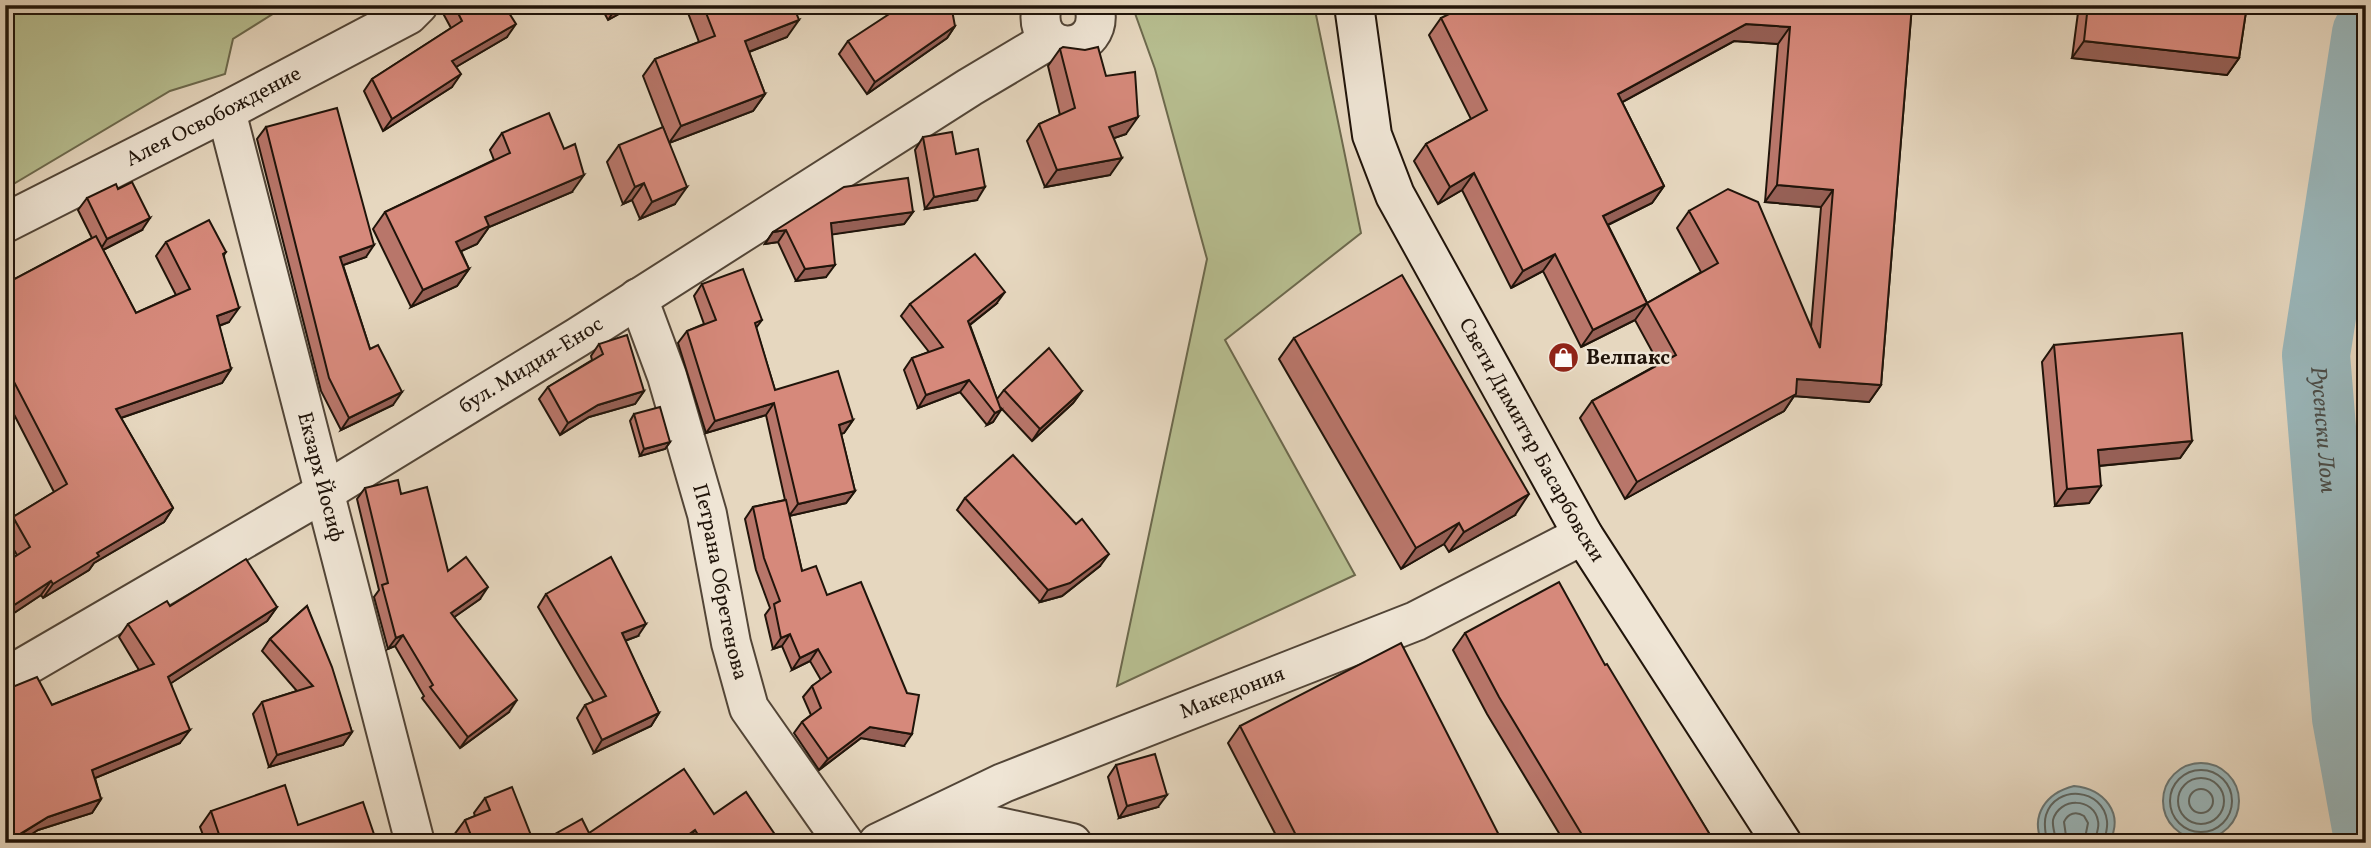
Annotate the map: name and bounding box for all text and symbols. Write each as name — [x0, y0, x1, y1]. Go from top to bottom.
street label: Алея Освобождение — [121, 59, 306, 174]
street label: бул. Мидия-Енос — [454, 310, 609, 421]
street label: Свети Димитър Басарбовски — [1451, 313, 1611, 568]
shop icon: Велпакс — [1546, 341, 1580, 375]
place label: Велпакс — [1586, 344, 1670, 373]
water label: Русенски Лом — [2301, 365, 2343, 495]
street label: Екзарх Йосиф — [290, 409, 351, 545]
street label: Петрана Обретенова — [684, 480, 755, 683]
street label: Македония — [1176, 659, 1289, 727]

